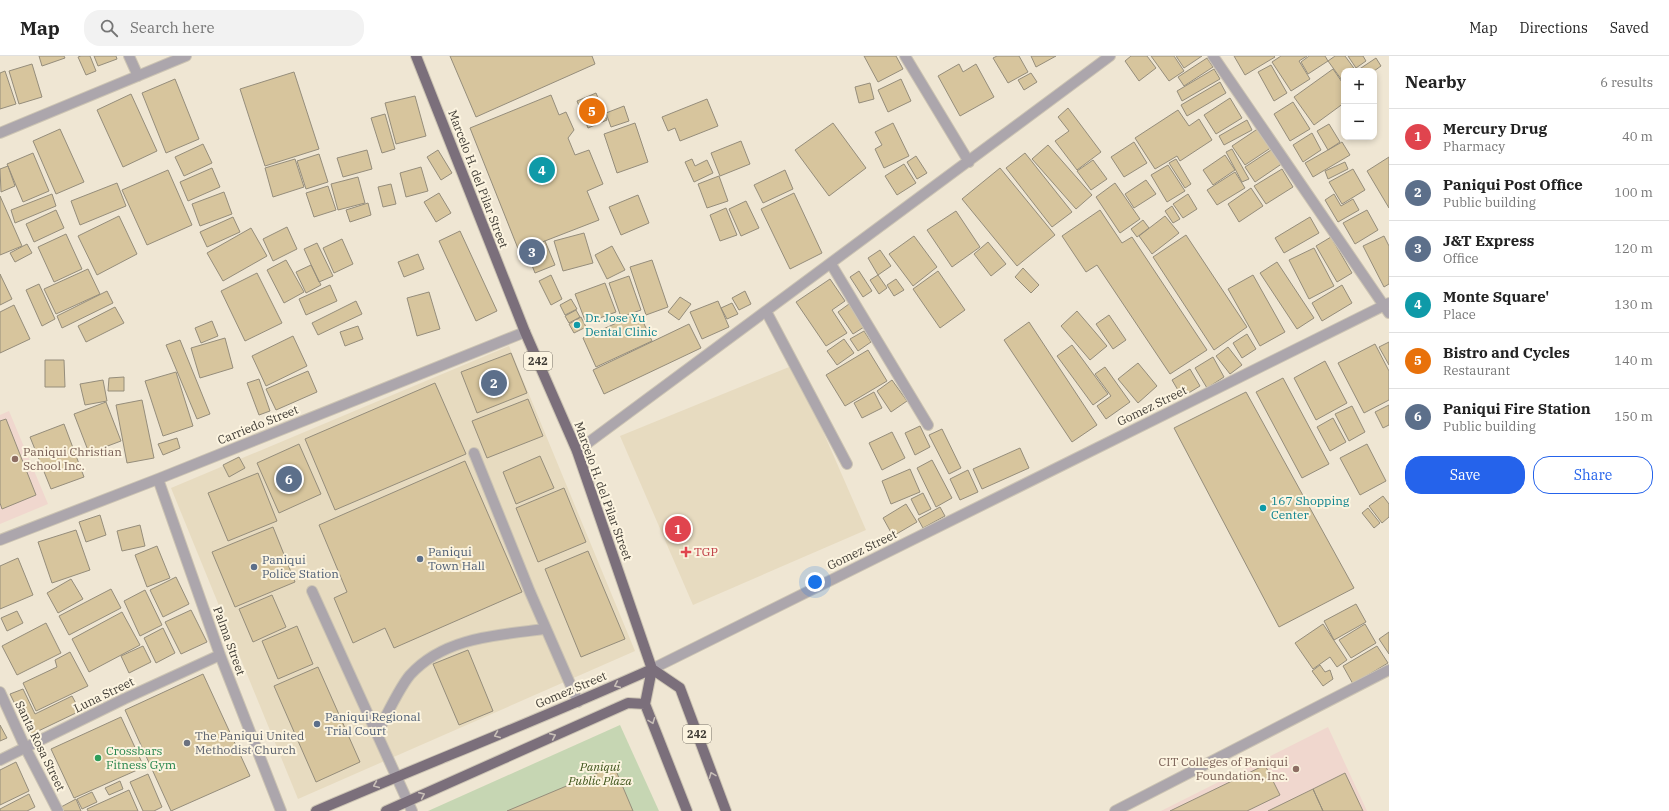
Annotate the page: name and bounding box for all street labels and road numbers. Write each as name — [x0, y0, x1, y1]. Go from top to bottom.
street label: Marcelo H. del Pilar Street — [445, 108, 512, 250]
road number: 242 — [524, 352, 552, 370]
street label: Gomez Street — [1114, 382, 1189, 429]
street label: Carriedo Street — [215, 402, 300, 448]
street label: Marcelo H. del Pilar Street — [571, 419, 636, 562]
street label: Gomez Street — [824, 526, 899, 573]
street label: Palma Street — [210, 604, 249, 677]
street label: Gomez Street — [533, 668, 609, 711]
street label: Luna Street — [71, 674, 136, 716]
street label: Santa Rosa Street — [12, 698, 69, 793]
road number: 242 — [683, 725, 711, 743]

